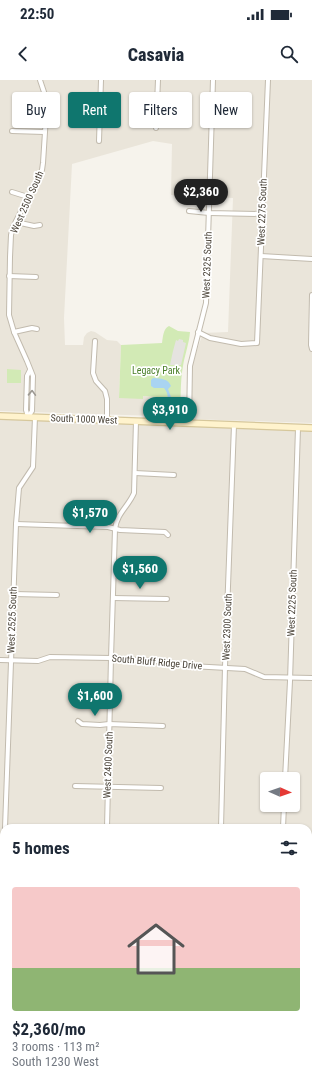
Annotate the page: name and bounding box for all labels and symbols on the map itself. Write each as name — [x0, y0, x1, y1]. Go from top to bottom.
street label: West 2500 South — [8, 169, 46, 235]
street label: West 2275 South — [255, 178, 269, 246]
pin: $2,360 — [168, 179, 234, 213]
street label: West 2325 South — [200, 231, 214, 299]
park label: Legacy Park — [132, 365, 181, 376]
one-way arrow — [28, 390, 37, 396]
pin: $3,910 — [137, 397, 203, 431]
street label: South 1000 West — [50, 412, 118, 426]
pin: $1,570 — [57, 500, 123, 534]
pin: $1,560 — [107, 556, 173, 590]
street label: West 2225 South — [285, 569, 299, 637]
street label: West 2525 South — [5, 586, 19, 654]
street label: West 2300 South — [220, 593, 234, 661]
street label: South Bluff Ridge Drive — [111, 653, 203, 671]
pin: $1,600 — [62, 683, 128, 717]
street label: West 2400 South — [101, 731, 115, 799]
north arrow — [260, 772, 300, 812]

